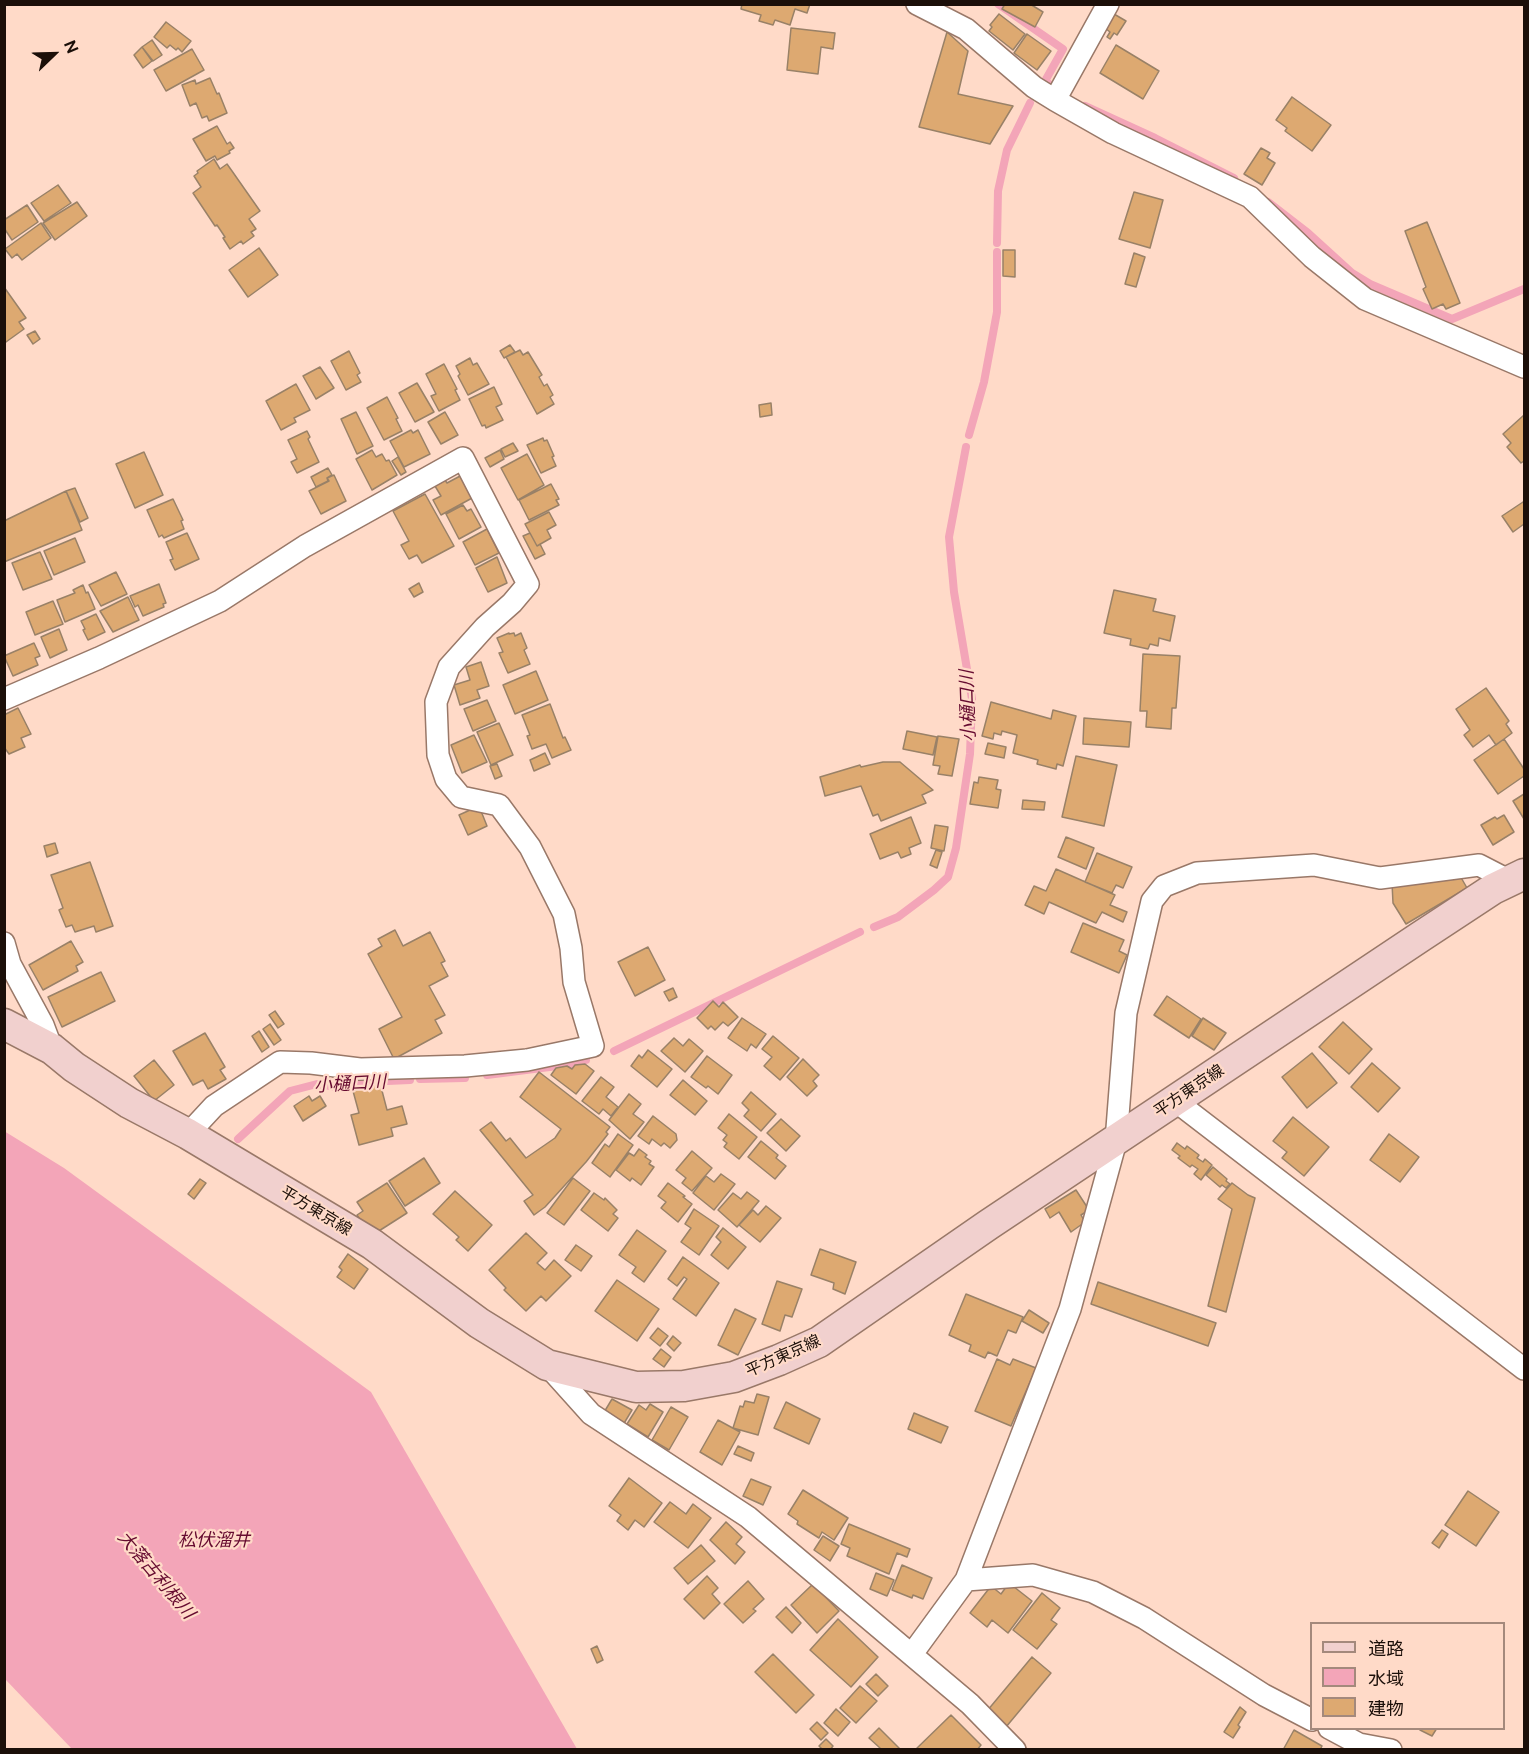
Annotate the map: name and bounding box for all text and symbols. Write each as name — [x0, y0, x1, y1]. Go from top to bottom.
north arrow — [24, 24, 84, 84]
text: N — [60, 37, 82, 56]
water label: 小樋口川 — [956, 670, 980, 742]
street label: 平方東京線 — [1150, 1061, 1228, 1121]
water label: 小樋口川 — [313, 1071, 387, 1097]
street label: 平方東京線 — [277, 1182, 355, 1240]
street label: 平方東京線 — [743, 1331, 823, 1381]
water label: 大落古利根川 — [113, 1527, 199, 1623]
water label: 松伏溜井 — [178, 1529, 250, 1551]
legend — [1310, 1622, 1505, 1730]
text: 道路 — [1368, 1638, 1404, 1659]
text: 水域 — [1368, 1668, 1404, 1689]
text: 建物 — [1368, 1698, 1404, 1719]

